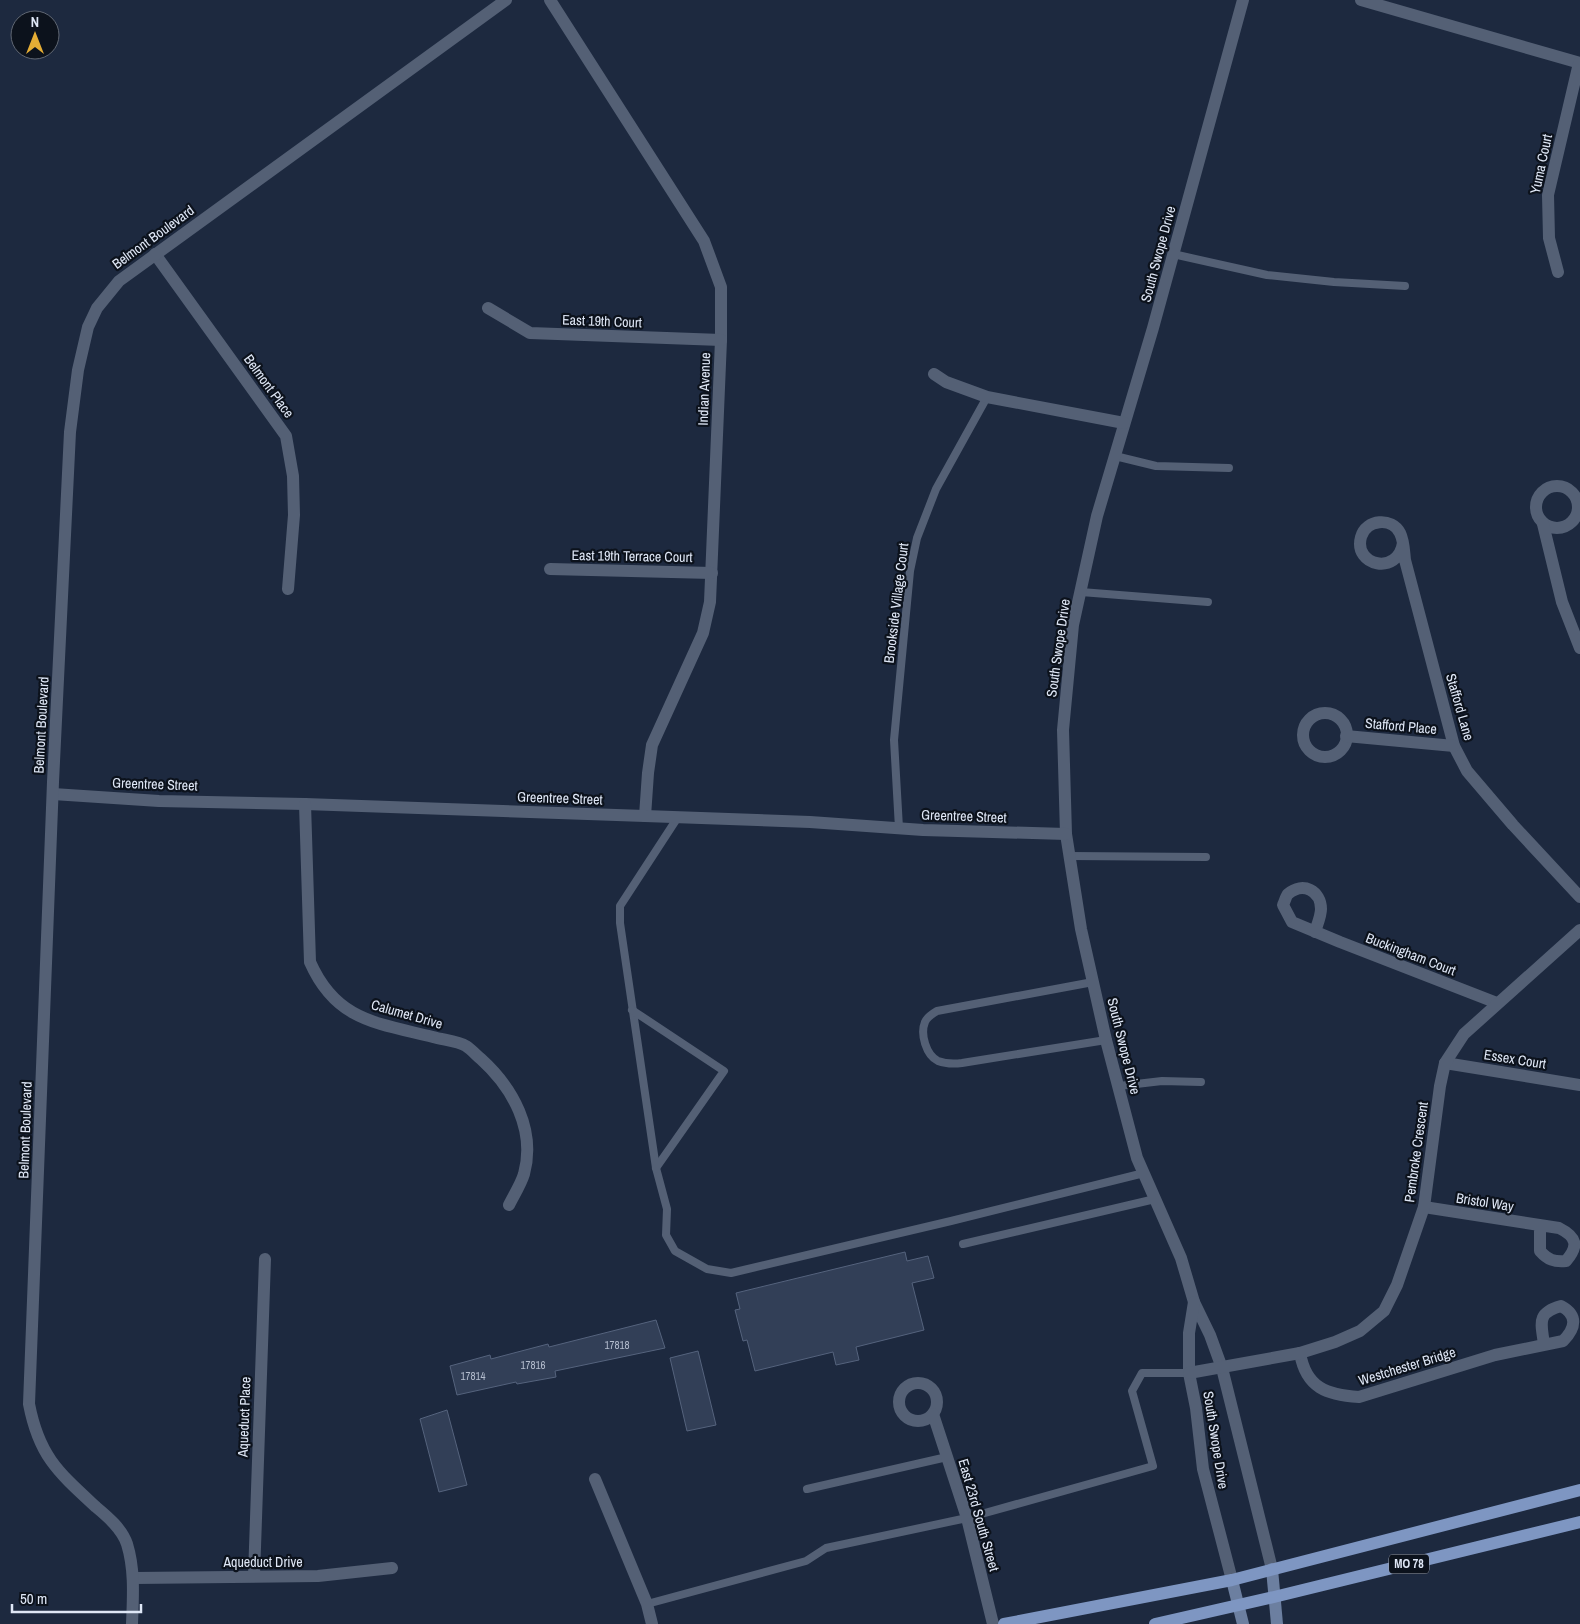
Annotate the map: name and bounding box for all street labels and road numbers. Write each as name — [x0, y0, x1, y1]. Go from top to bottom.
street label: Yuma Court — [1526, 132, 1556, 196]
street label: Belmont Boulevard — [108, 201, 198, 273]
street label: South Swope Drive — [1137, 204, 1179, 304]
street label: East 19th Court — [562, 311, 642, 331]
street label: Belmont Place — [240, 351, 298, 421]
street label: Indian Avenue — [694, 352, 714, 426]
street label: Brookside Village Court — [880, 542, 912, 664]
street label: East 19th Terrace Court — [571, 546, 693, 566]
street label: South Swope Drive — [1042, 598, 1074, 698]
street label: Stafford Lane — [1442, 671, 1478, 743]
street label: Belmont Boulevard — [29, 676, 53, 774]
street label: Stafford Place — [1364, 714, 1438, 738]
street label: Greentree Street — [112, 774, 198, 794]
street label: Greentree Street — [517, 788, 603, 808]
street label: Greentree Street — [921, 806, 1007, 826]
street label: Buckingham Court — [1363, 929, 1459, 979]
street label: Calumet Drive — [369, 995, 445, 1033]
street label: South Swope Drive — [1103, 996, 1145, 1096]
street label: Essex Court — [1483, 1045, 1547, 1073]
street label: Belmont Boulevard — [14, 1081, 36, 1179]
street label: Pembroke Crescent — [1400, 1101, 1432, 1203]
street label: Bristol Way — [1455, 1189, 1515, 1215]
street label: Westchester Bridge — [1356, 1343, 1458, 1389]
street label: Aqueduct Place — [234, 1376, 254, 1458]
street label: South Swope Drive — [1199, 1390, 1233, 1490]
street label: East 23rd South Street — [954, 1457, 1004, 1573]
street label: Aqueduct Drive — [222, 1553, 303, 1571]
road number: MO 78 — [1389, 1555, 1429, 1574]

